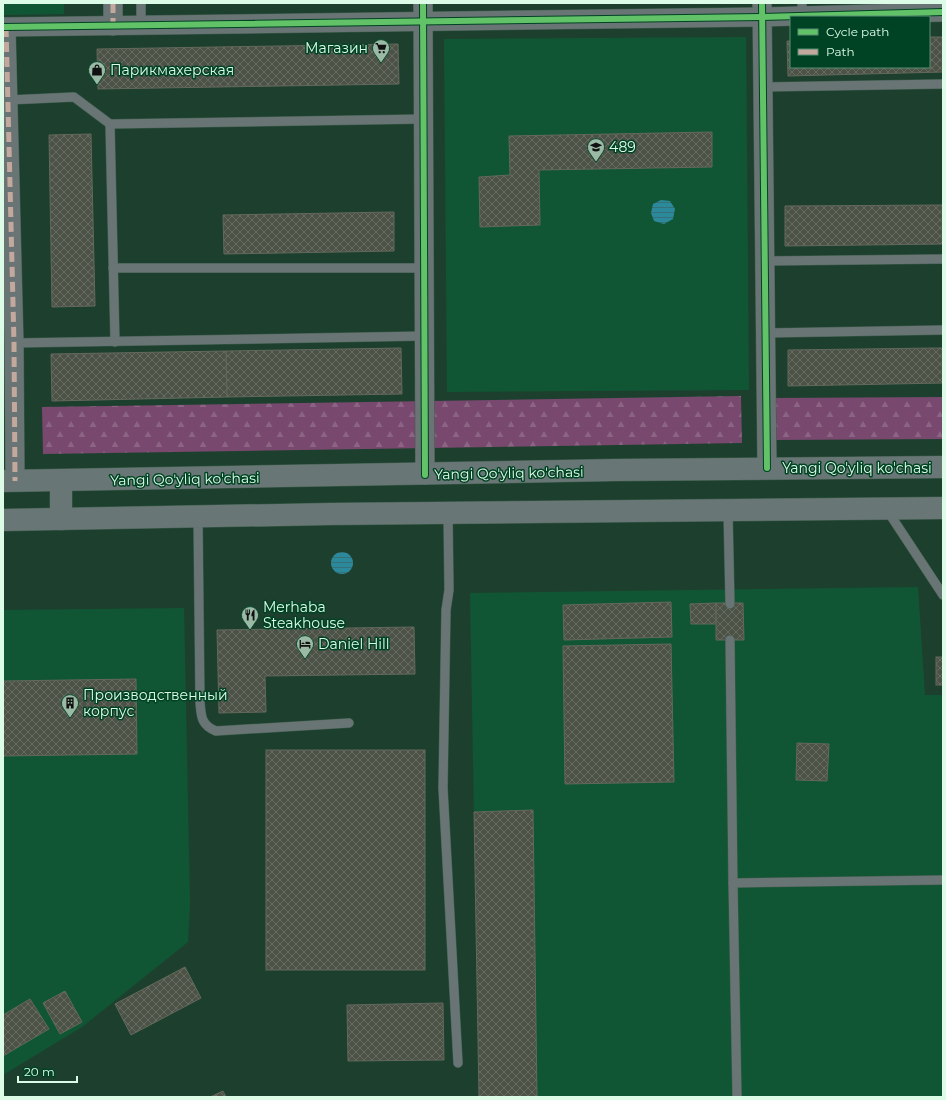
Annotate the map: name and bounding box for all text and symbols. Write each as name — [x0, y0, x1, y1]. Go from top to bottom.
legend — [790, 16, 930, 68]
text: Cycle path — [826, 24, 889, 39]
supermarket icon: Магазин — [371, 38, 391, 63]
place label: Магазин — [305, 39, 368, 57]
text: Path — [826, 44, 855, 59]
shop icon: Парикмахерская — [87, 60, 107, 85]
place label: Парикмахерская — [110, 61, 234, 79]
school or university icon: 489 — [586, 137, 606, 162]
place label: 489 — [609, 138, 636, 156]
street label: Yangi Qo'yliq ko'chasi — [782, 459, 932, 477]
street label: Yangi Qo'yliq ko'chasi — [434, 463, 584, 483]
street label: Yangi Qo'yliq ko'chasi — [110, 469, 260, 489]
place label: Merhaba Steakhouse — [263, 598, 345, 632]
restaurant icon: Merhaba Steakhouse — [240, 605, 260, 630]
hotel icon: Daniel Hill — [295, 634, 315, 659]
place label: Daniel Hill — [318, 635, 390, 653]
place label: Производственный корпус — [83, 686, 228, 720]
building icon: Производственный корпус — [60, 693, 80, 718]
scale bar — [18, 1058, 77, 1084]
text: 20 m — [24, 1064, 55, 1079]

